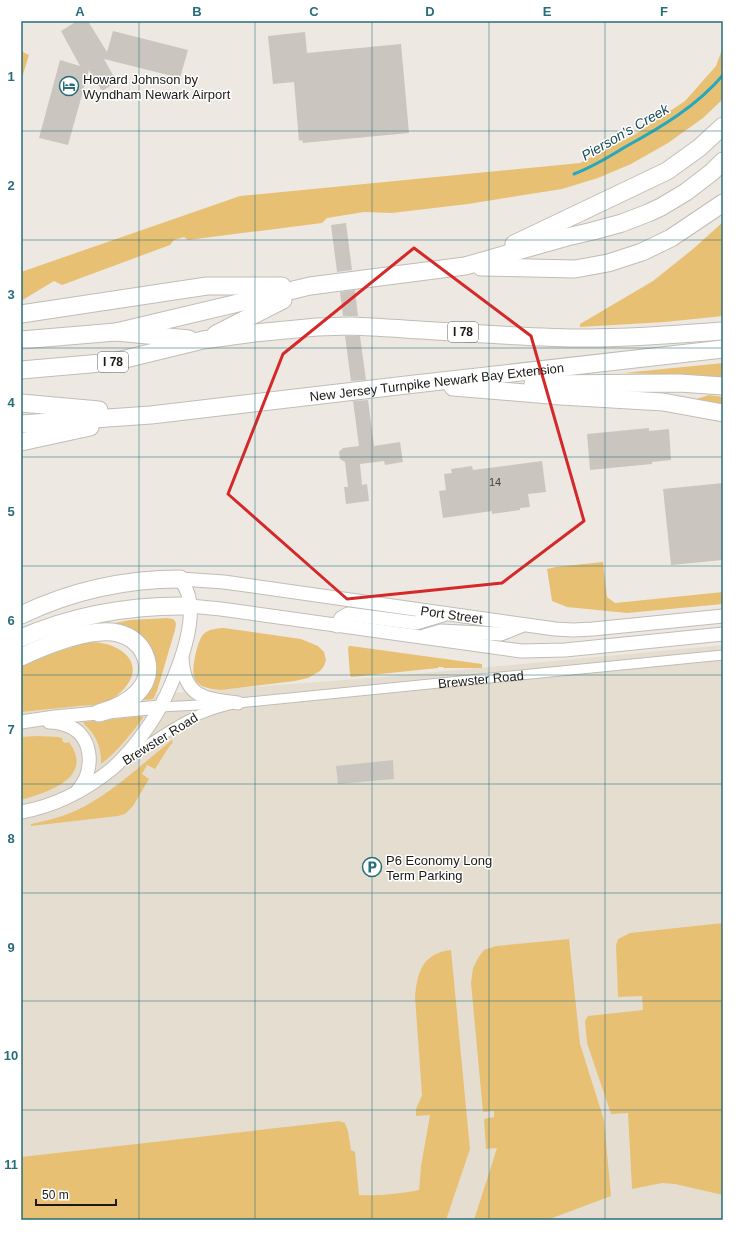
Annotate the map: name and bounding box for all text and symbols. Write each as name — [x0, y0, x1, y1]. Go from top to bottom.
text: A — [75, 4, 85, 19]
text: B — [192, 4, 202, 19]
text: C — [309, 4, 319, 19]
text: D — [425, 4, 435, 19]
text: E — [543, 4, 552, 19]
text: F — [660, 4, 668, 19]
text: 1 — [7, 69, 15, 84]
place label: Howard Johnson by Wyndham Newark Airport — [83, 72, 231, 102]
hotel icon: Howard Johnson by Wyndham Newark Airport — [58, 75, 80, 97]
water label: Pierson's Creek — [578, 100, 672, 164]
text: 2 — [7, 178, 15, 193]
text: 3 — [7, 287, 15, 302]
road number: I 78 — [448, 322, 478, 342]
road number: I 78 — [98, 352, 128, 372]
street label: New Jersey Turnpike Newark Bay Extension — [309, 360, 565, 404]
text: 4 — [7, 395, 15, 410]
house number: 14 — [489, 476, 501, 488]
text: 5 — [7, 504, 15, 519]
street label: Port Street — [420, 603, 484, 626]
text: 6 — [7, 613, 15, 628]
street label: Brewster Road — [437, 667, 524, 691]
street label: Brewster Road — [120, 710, 200, 768]
text: 7 — [7, 722, 15, 737]
text: 8 — [7, 831, 15, 846]
place label: P6 Economy Long Term Parking — [386, 853, 492, 883]
parking icon: P6 Economy Long Term Parking — [361, 856, 383, 878]
text: 9 — [7, 940, 15, 955]
text: 10 — [4, 1048, 18, 1063]
text: 11 — [4, 1157, 18, 1172]
scale bar — [36, 1181, 116, 1207]
text: 50 m — [42, 1188, 69, 1202]

